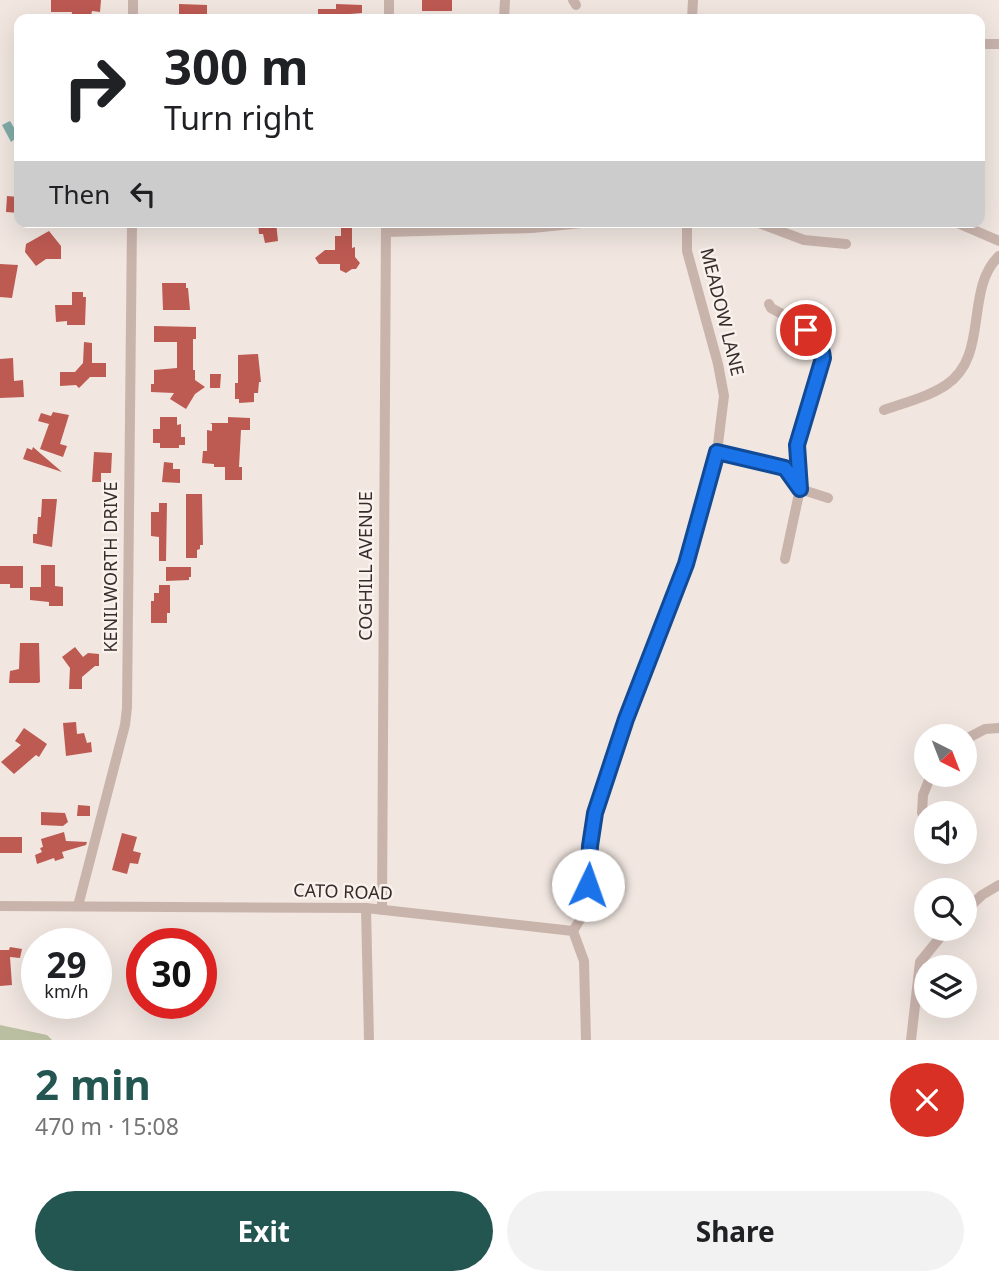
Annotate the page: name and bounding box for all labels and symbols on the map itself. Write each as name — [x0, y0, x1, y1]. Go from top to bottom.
street label: MEADOW LANE — [695, 245, 750, 378]
pin — [776, 300, 836, 360]
street label: KENILWORTH DRIVE — [98, 481, 122, 653]
street label: COGHILL AVENUE — [353, 491, 377, 641]
north arrow — [914, 724, 976, 788]
position arrow — [551, 848, 625, 922]
street label: CATO ROAD — [293, 877, 393, 905]
speed limit sign: 30 — [126, 928, 217, 1019]

